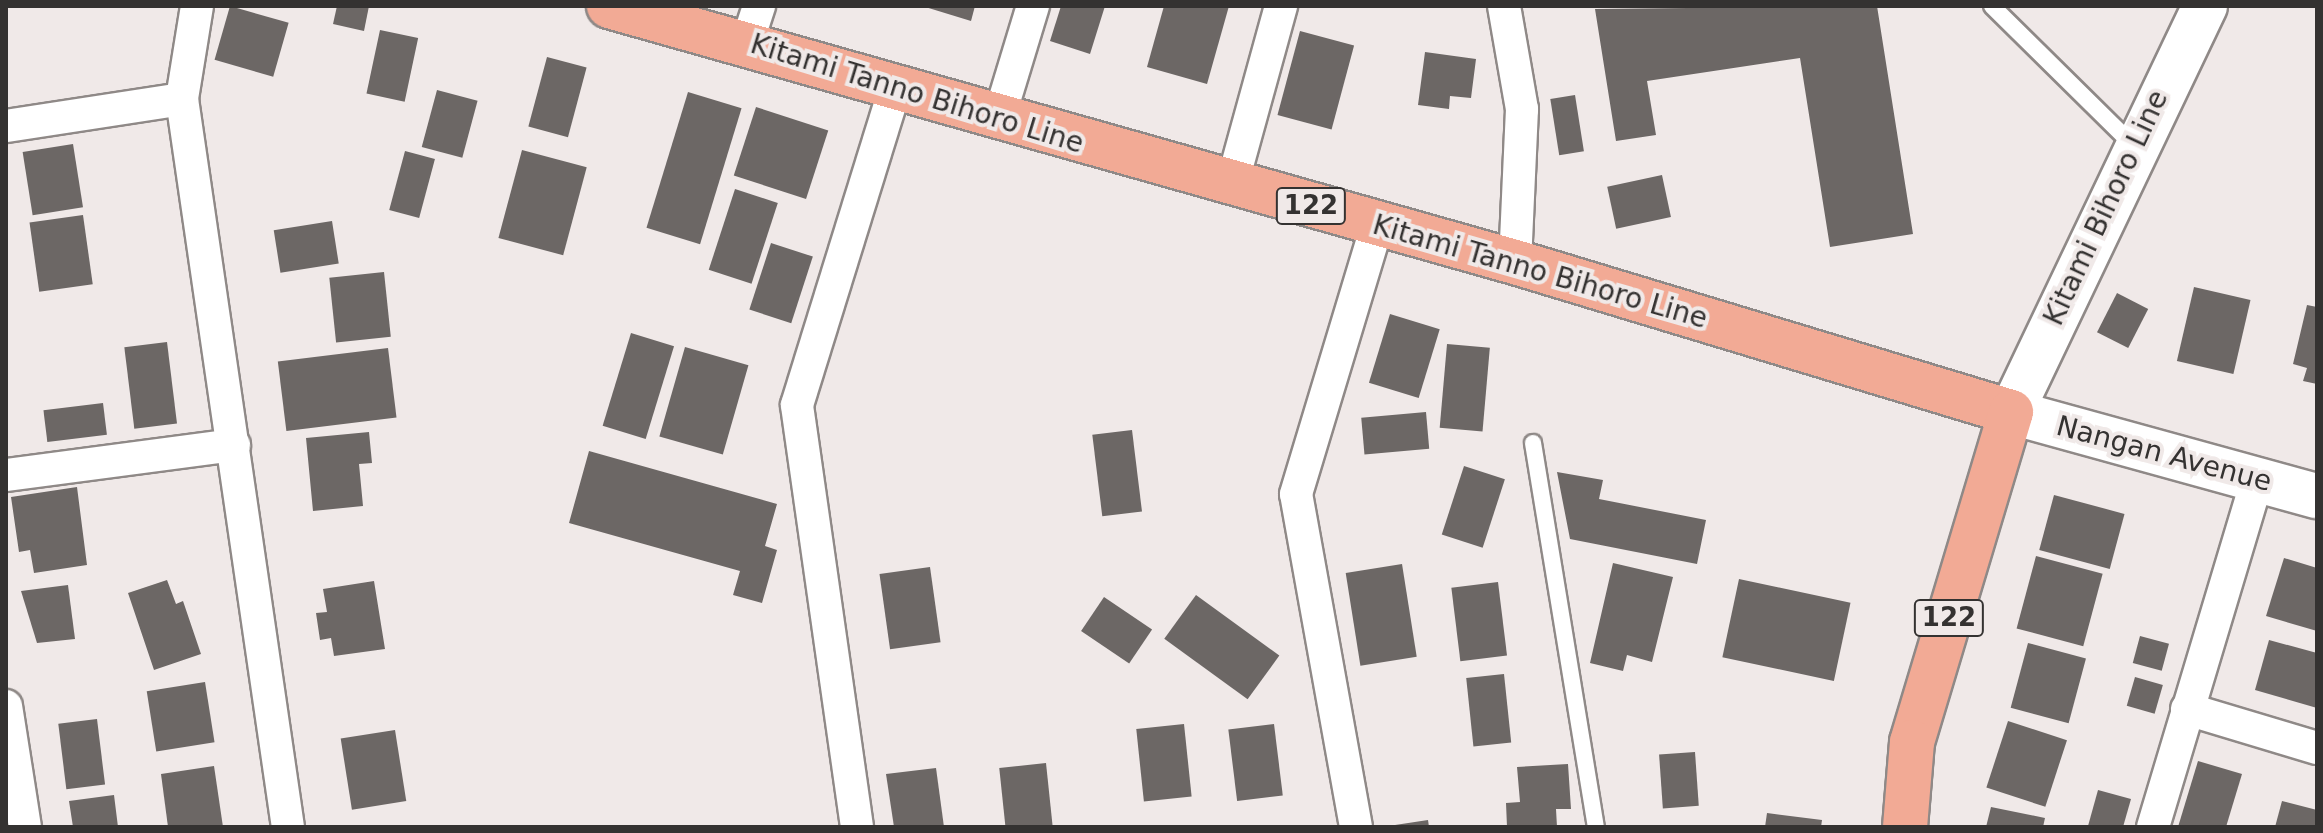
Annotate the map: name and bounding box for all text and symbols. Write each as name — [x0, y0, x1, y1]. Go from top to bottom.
street label: Kitami Tanno Bihoro Line — [746, 27, 1088, 161]
street label: Kitami Bihoro Line — [2037, 85, 2175, 331]
road number: 122 — [1275, 184, 1347, 228]
street label: Kitami Tanno Bihoro Line — [1369, 208, 1711, 336]
street label: Nangan Avenue — [2053, 409, 2275, 499]
road number: 122 — [1913, 596, 1985, 640]

